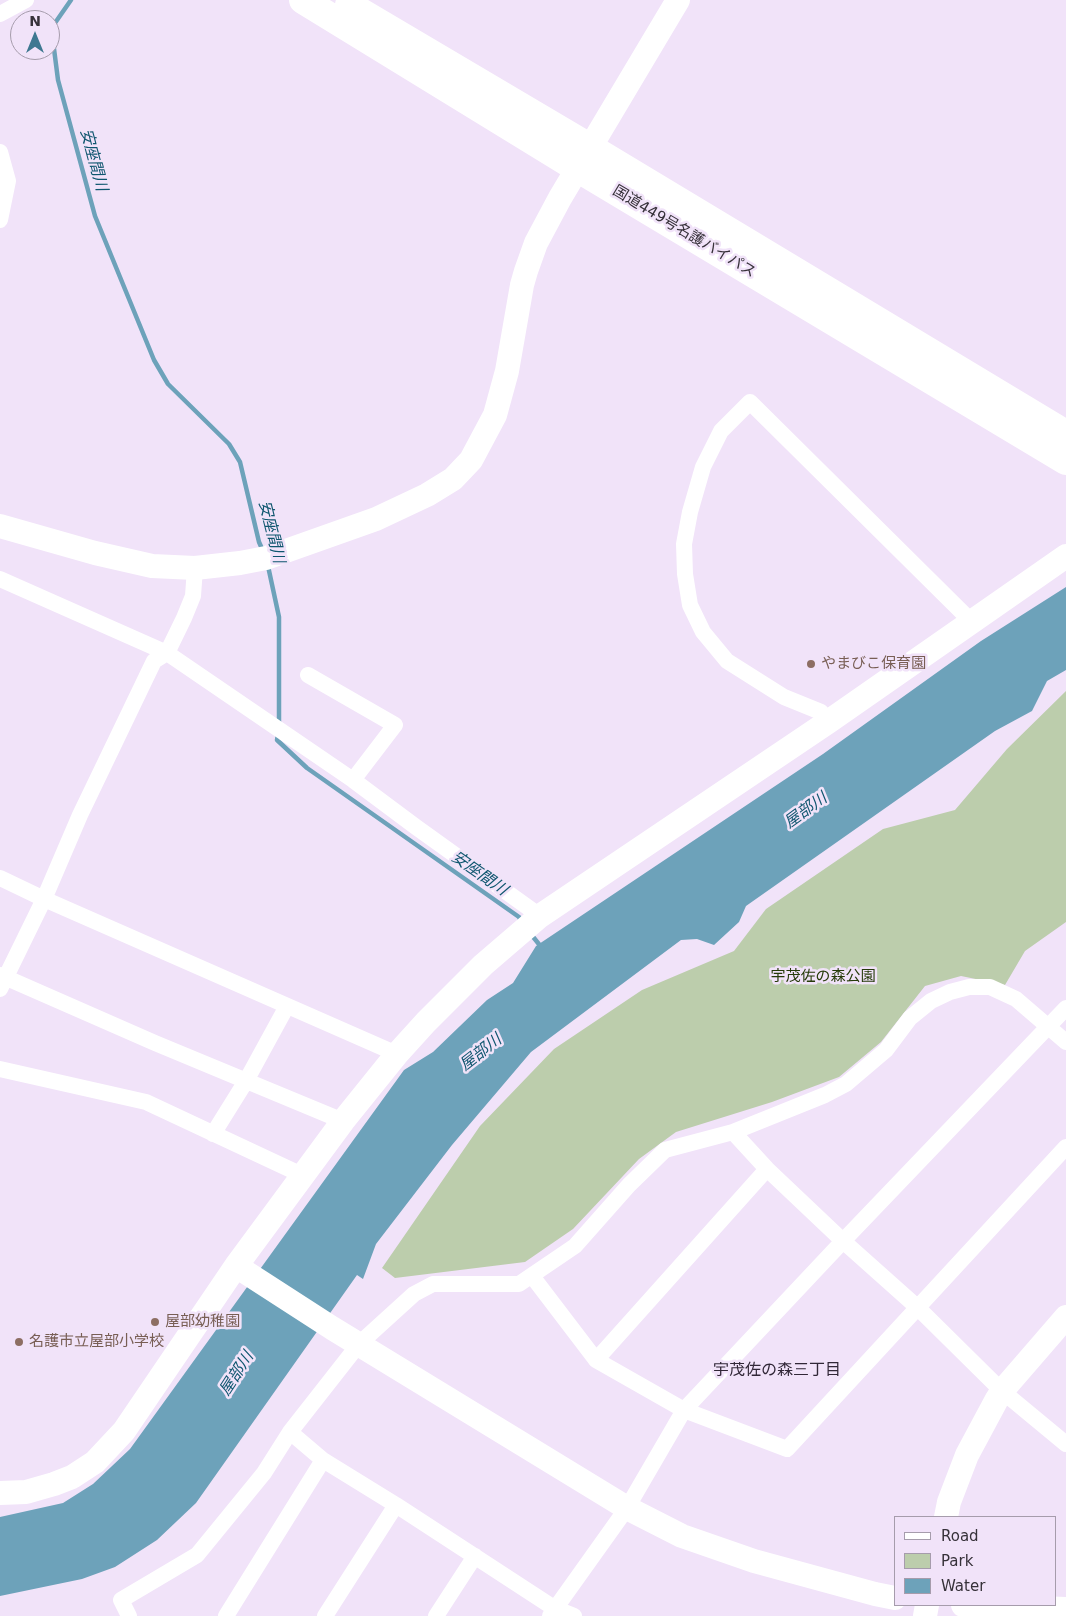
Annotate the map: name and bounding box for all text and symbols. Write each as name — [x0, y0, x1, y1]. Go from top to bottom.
north arrow — [10, 10, 60, 60]
text: N — [29, 13, 41, 29]
water label: 安座間川 — [75, 127, 111, 193]
street label: 国道449号名護バイパス — [609, 182, 759, 282]
water label: 安座間川 — [254, 499, 288, 565]
place label: やまびこ保育園 — [821, 655, 926, 673]
marker: やまびこ保育園 — [805, 658, 817, 670]
water label: 屋部川 — [781, 789, 831, 833]
water label: 安座間川 — [447, 848, 511, 900]
park label: 宇茂佐の森公園 — [771, 968, 875, 986]
water label: 屋部川 — [456, 1031, 506, 1075]
place label: 屋部幼稚園 — [165, 1313, 240, 1331]
marker: 屋部幼稚園 — [149, 1316, 161, 1328]
place label: 名護市立屋部小学校 — [29, 1333, 164, 1351]
marker: 名護市立屋部小学校 — [13, 1336, 25, 1348]
water label: 屋部川 — [216, 1349, 258, 1399]
district label: 宇茂佐の森三丁目 — [713, 1361, 841, 1381]
legend — [894, 1516, 1056, 1606]
text: Road — [941, 1527, 979, 1545]
text: Park — [941, 1552, 973, 1570]
text: Water — [941, 1577, 985, 1595]

